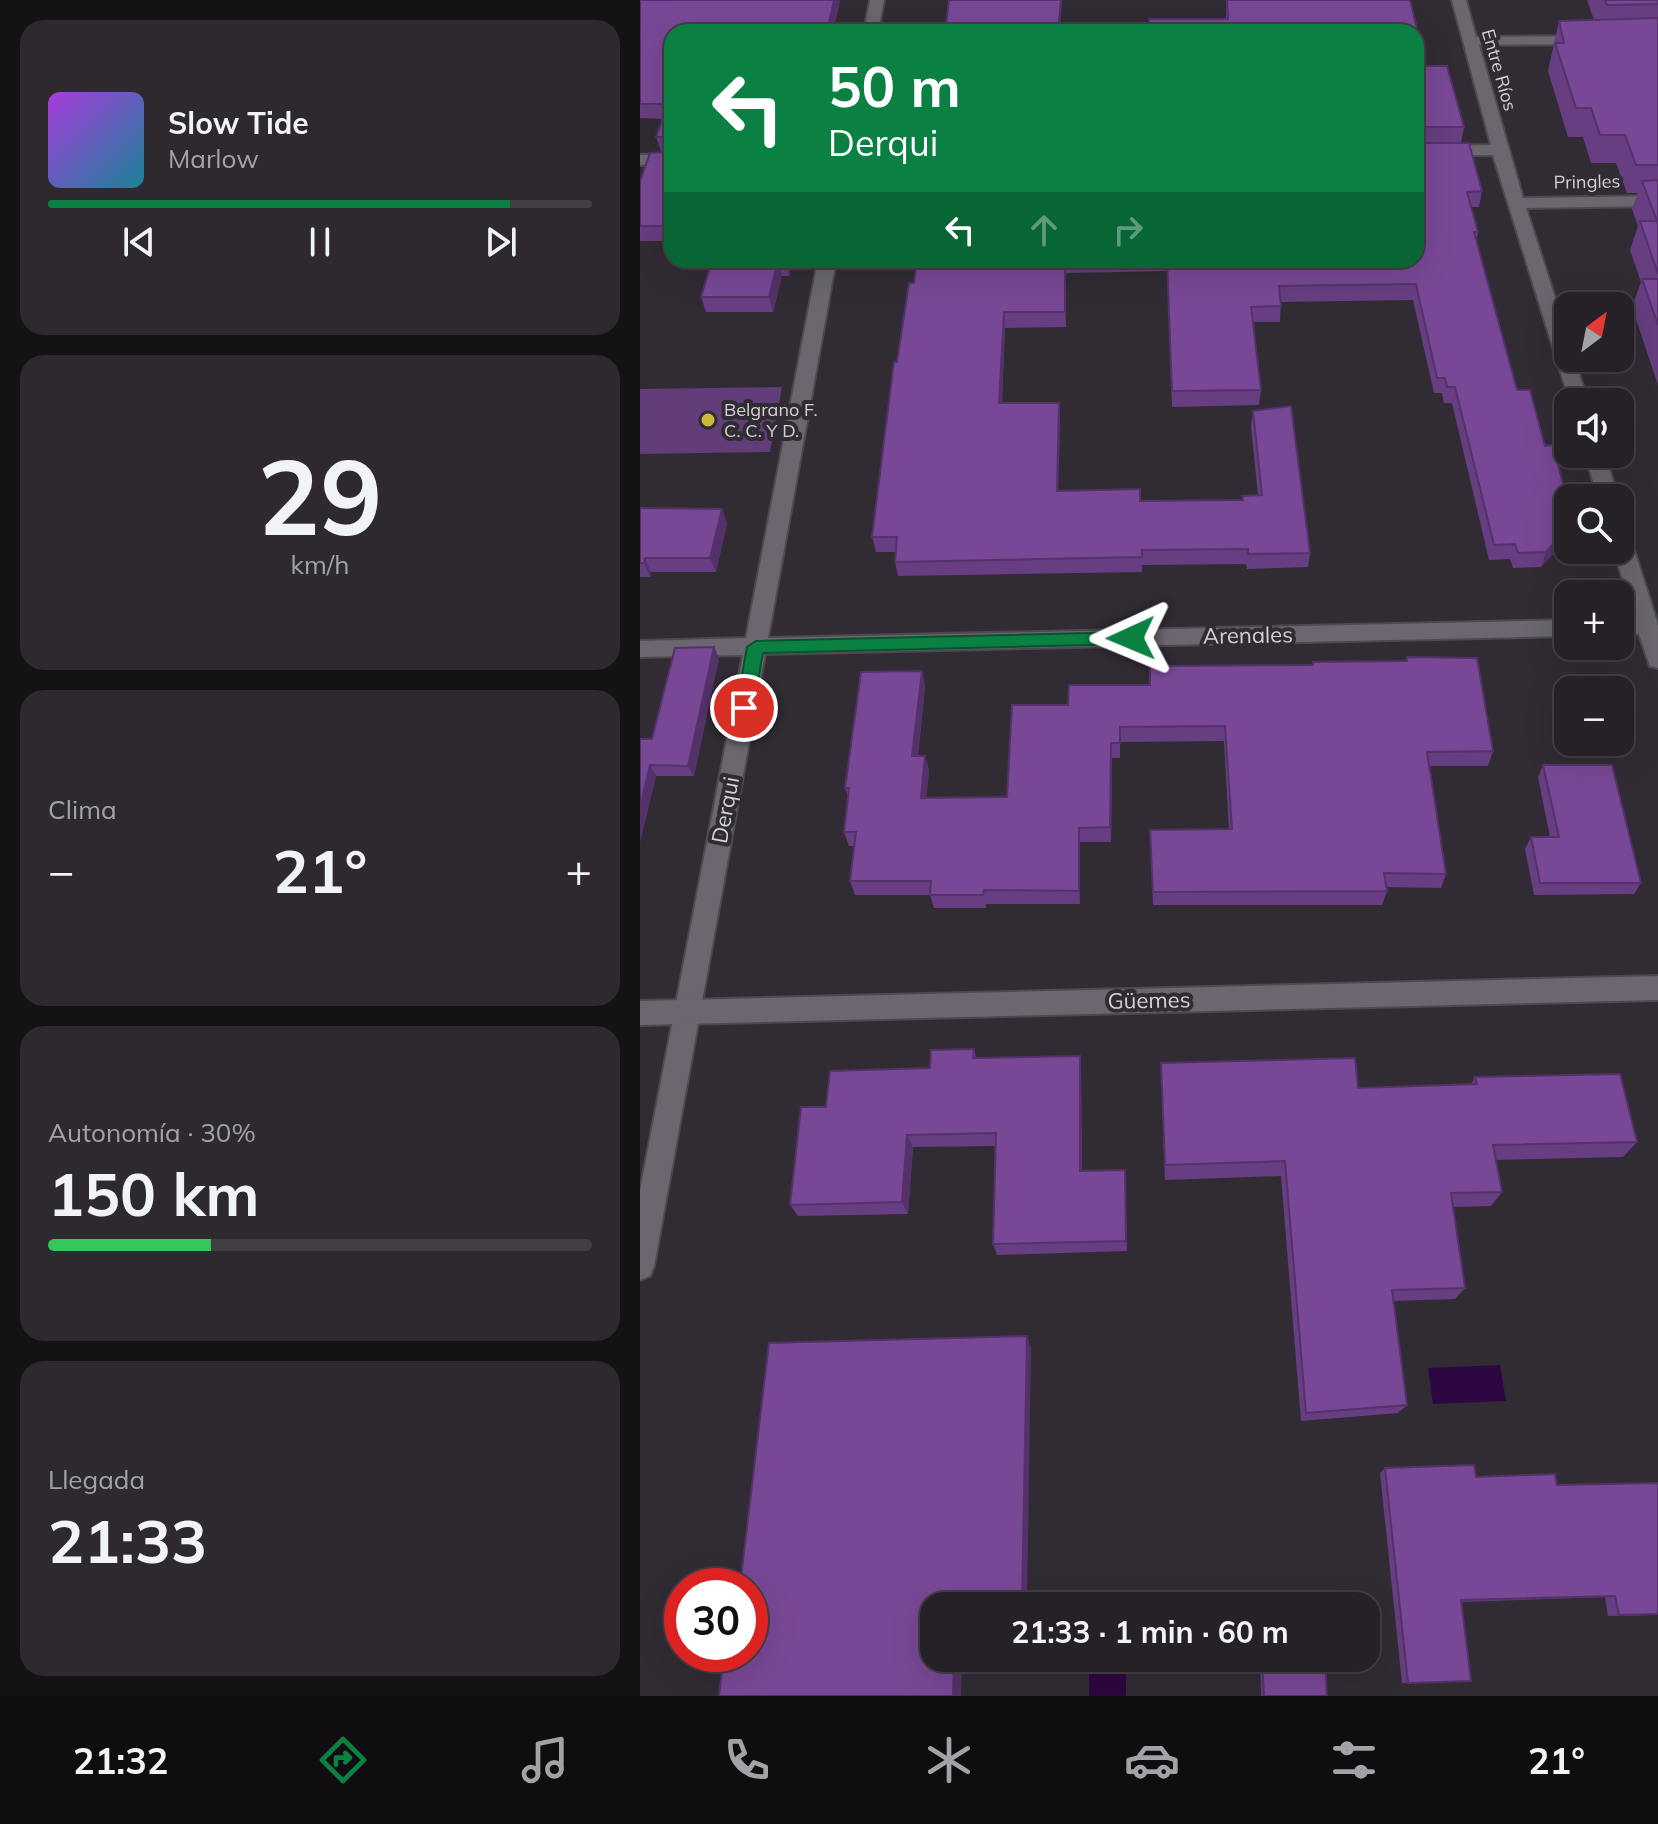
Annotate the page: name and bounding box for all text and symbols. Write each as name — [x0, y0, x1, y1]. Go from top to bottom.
street label: Entre Ríos — [1477, 26, 1522, 114]
text: 50 m — [828, 51, 961, 121]
icon: left — [696, 56, 800, 160]
text: Slow Tide — [168, 104, 309, 142]
text: Derqui — [828, 120, 938, 165]
text: Marlow — [168, 142, 259, 175]
street label: Pringles — [1553, 169, 1621, 194]
icon: left — [938, 208, 982, 252]
icon: ahead — [1022, 208, 1066, 252]
icon: right — [1106, 208, 1150, 252]
icon: previous — [117, 220, 161, 264]
icon: pause — [298, 220, 342, 264]
icon: next — [479, 220, 523, 264]
north arrow — [1554, 292, 1634, 372]
map controls — [1554, 292, 1634, 756]
button: sound — [1554, 388, 1634, 468]
place label: Belgrano F. C. C. Y D. — [724, 398, 818, 442]
marker: Belgrano F. C. C. Y D. — [699, 411, 717, 429]
text: 29 — [258, 430, 382, 561]
button: search — [1554, 484, 1634, 564]
text: km/h — [291, 548, 349, 581]
button: + — [1554, 580, 1634, 660]
position arrow — [1089, 596, 1173, 680]
street label: Arenales — [1203, 620, 1293, 650]
pin — [710, 674, 778, 742]
button: − — [1554, 676, 1634, 756]
icon: arrive — [722, 686, 766, 730]
street label: Derqui — [705, 774, 745, 846]
text: Clima — [48, 793, 117, 826]
text: 21° — [273, 833, 367, 908]
text: − — [48, 843, 74, 898]
text: + — [566, 843, 592, 898]
street label: Güemes — [1107, 985, 1191, 1015]
text: Autonomía · 30% — [48, 1116, 256, 1149]
text: 150 km — [48, 1156, 260, 1231]
text: Llegada — [48, 1463, 145, 1496]
text: 21:33 — [48, 1503, 207, 1578]
speed limit sign: 30 — [664, 1568, 768, 1672]
text: 21:33 · 1 min · 60 m — [1011, 1613, 1289, 1651]
icon: directions — [315, 1732, 371, 1788]
icon: music — [517, 1732, 573, 1788]
icon: phone — [719, 1732, 775, 1788]
icon: climate — [921, 1732, 977, 1788]
icon: car — [1124, 1732, 1180, 1788]
icon: filters — [1326, 1732, 1382, 1788]
text: 21:32 — [73, 1738, 168, 1783]
text: 21° — [1528, 1738, 1585, 1783]

